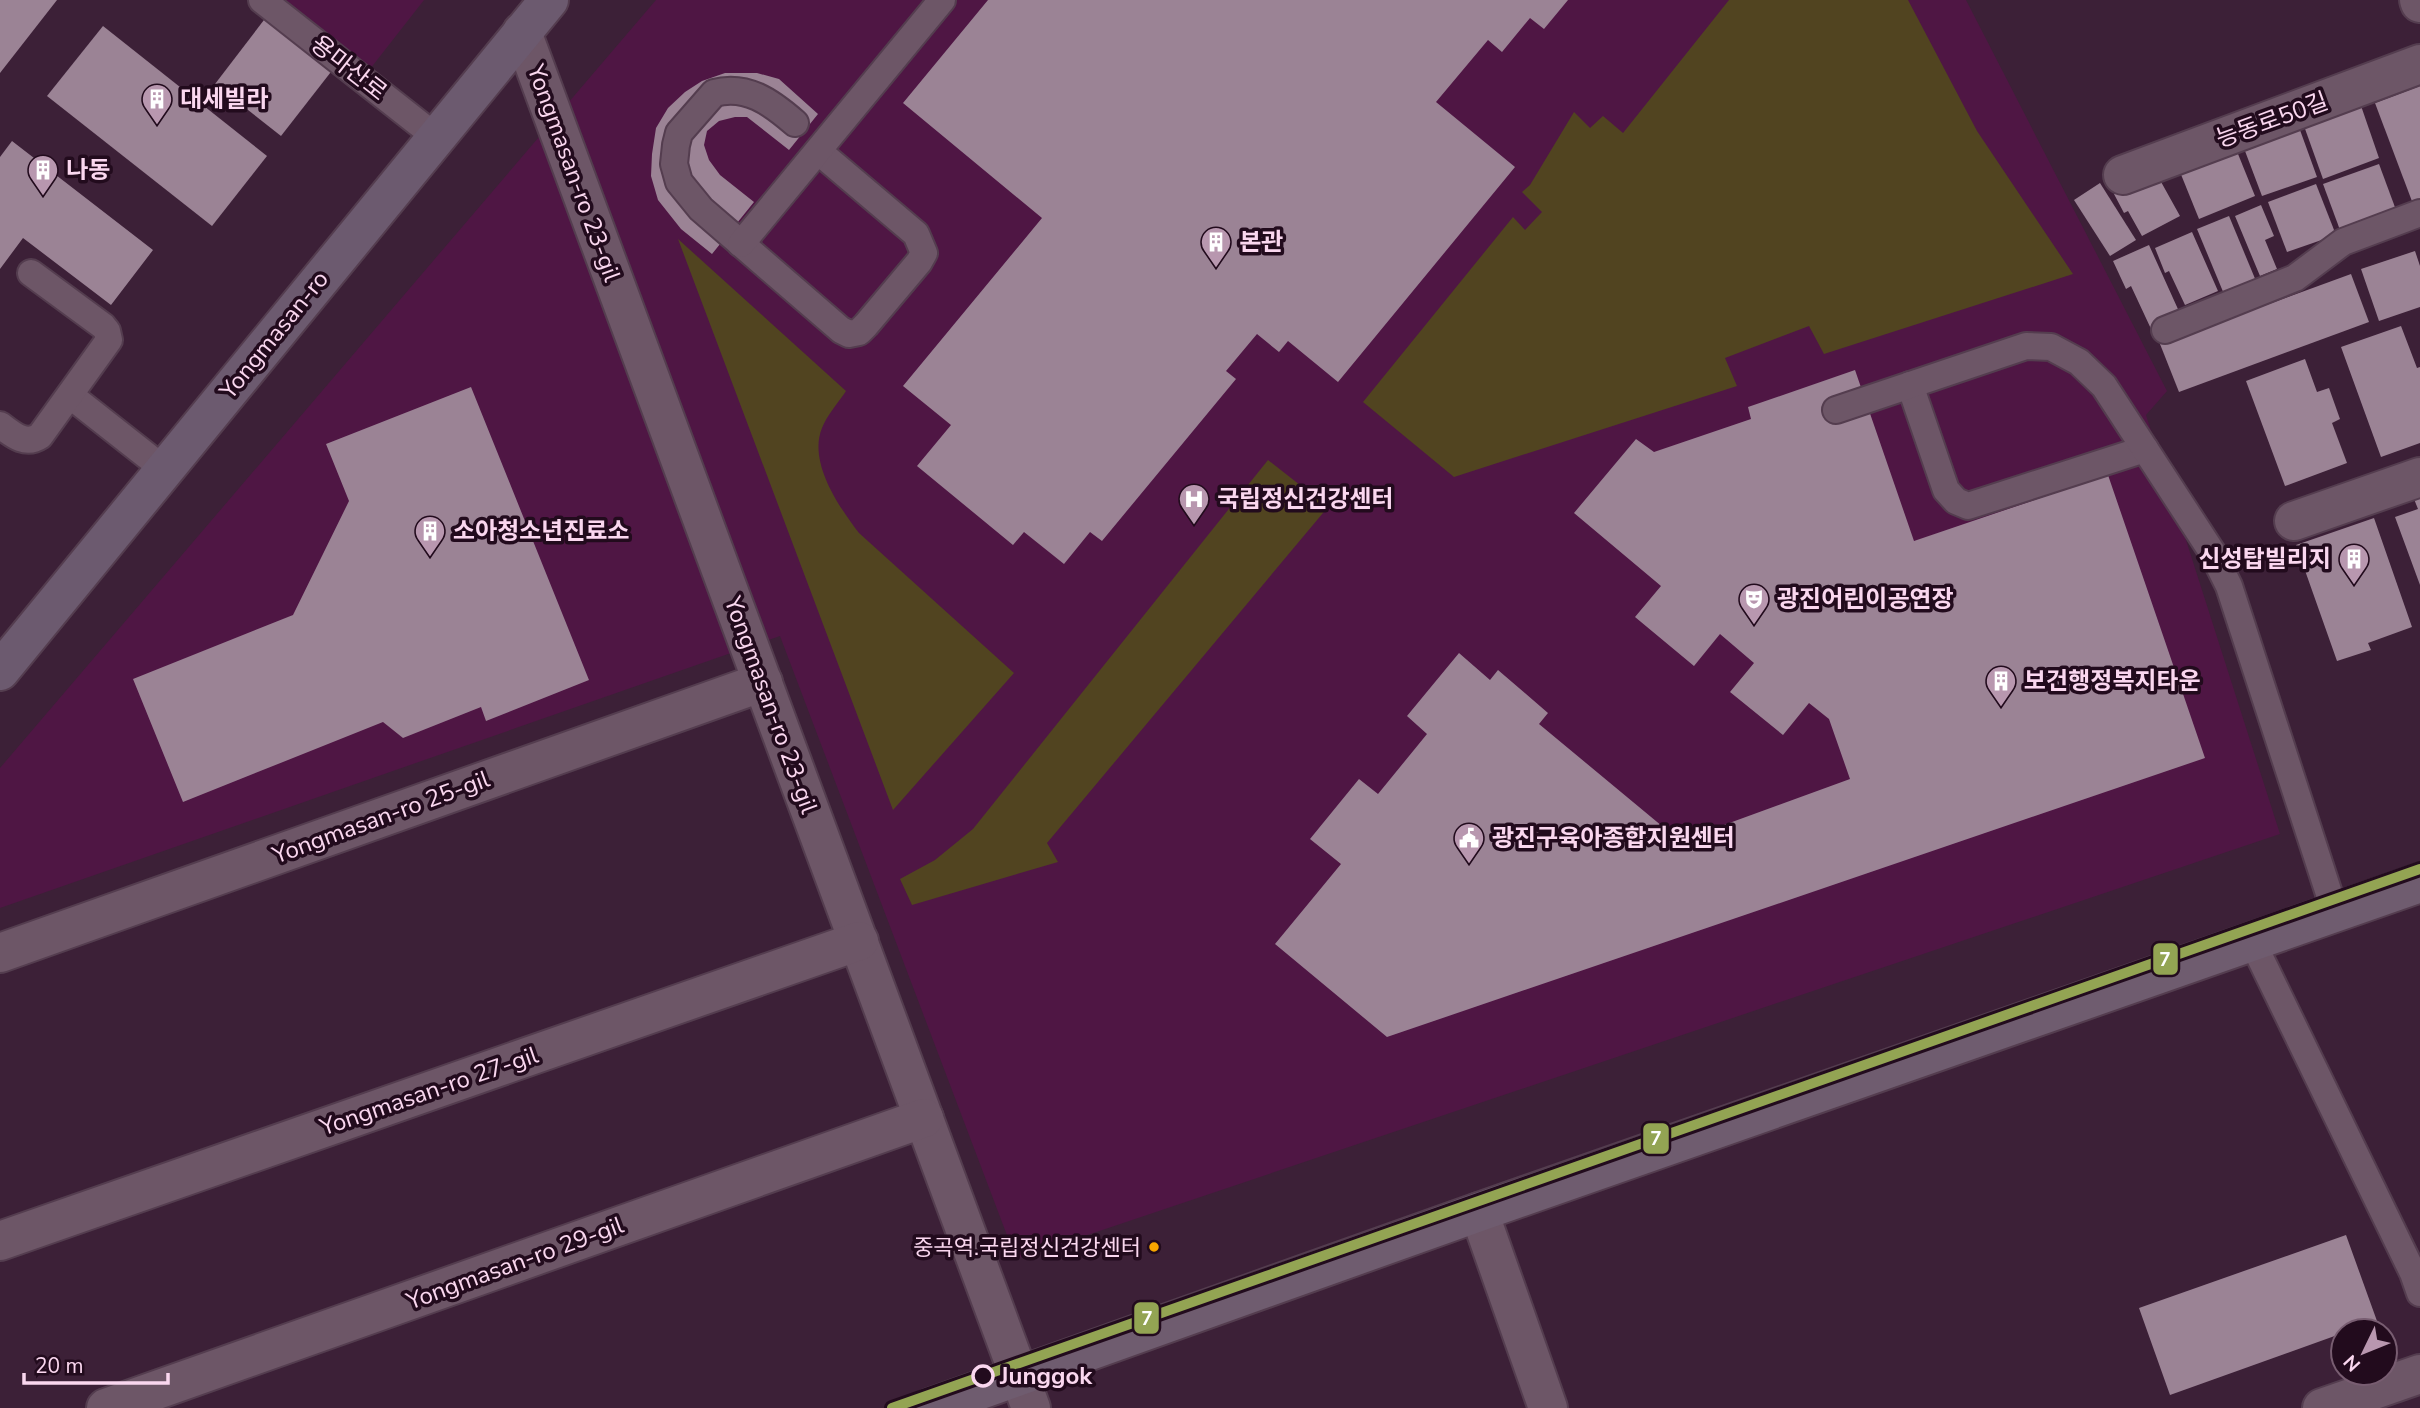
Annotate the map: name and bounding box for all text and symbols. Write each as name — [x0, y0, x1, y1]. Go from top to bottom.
street label: 용마산로 — [304, 28, 394, 108]
street label: Yongmasan-ro 23-gil — [519, 59, 628, 286]
building icon: 대세빌라 — [140, 82, 174, 126]
place label: 대세빌라 — [180, 83, 268, 115]
street label: 능동로50길 — [2211, 85, 2333, 155]
building icon: 나동 — [26, 153, 60, 197]
place label: 나동 — [66, 154, 110, 186]
building icon: 본관 — [1199, 225, 1233, 269]
place label: 본관 — [1239, 226, 1283, 258]
street label: Yongmasan-ro — [212, 264, 336, 407]
hospital icon: 국립정신건강센터 — [1177, 482, 1211, 526]
place label: 국립정신건강센터 — [1217, 483, 1394, 515]
building icon: 소아청소년진료소 — [413, 514, 447, 558]
place label: 소아청소년진료소 — [453, 515, 630, 547]
building icon: 신성탑빌리지 — [2337, 542, 2371, 586]
place label: 신성탑빌리지 — [2199, 543, 2331, 575]
theatre icon: 광진어린이공연장 — [1737, 582, 1771, 626]
place label: 광진어린이공연장 — [1777, 583, 1954, 615]
street label: Yongmasan-ro 23-gil — [716, 591, 825, 818]
building icon: 보건행정복지타운 — [1984, 664, 2018, 708]
place label: 보건행정복지타운 — [2024, 665, 2201, 697]
street label: Yongmasan-ro 25-gil — [267, 763, 494, 872]
public building icon: 광진구육아종합지원센터 — [1452, 821, 1486, 865]
place label: 광진구육아종합지원센터 — [1492, 822, 1735, 854]
line badge: 7 — [2152, 942, 2179, 976]
text: 7 — [2159, 947, 2171, 973]
street label: Yongmasan-ro 27-gil — [315, 1039, 542, 1144]
line badge: 7 — [1642, 1122, 1670, 1155]
text: 7 — [1650, 1126, 1662, 1152]
street label: Yongmasan-ro 29-gil — [401, 1209, 628, 1318]
place label: 중곡역.국립정신건강센터 — [913, 1233, 1141, 1263]
marker: 중곡역.국립정신건강센터 — [1147, 1240, 1161, 1254]
line badge: 7 — [1133, 1301, 1160, 1335]
text: 7 — [1141, 1306, 1153, 1332]
north arrow — [2329, 1317, 2399, 1387]
scale bar — [24, 1342, 168, 1386]
text: N — [2338, 1349, 2367, 1377]
text: 20 m — [35, 1352, 84, 1380]
place label: Junggok — [999, 1360, 1093, 1392]
marker: Junggok — [972, 1365, 994, 1387]

